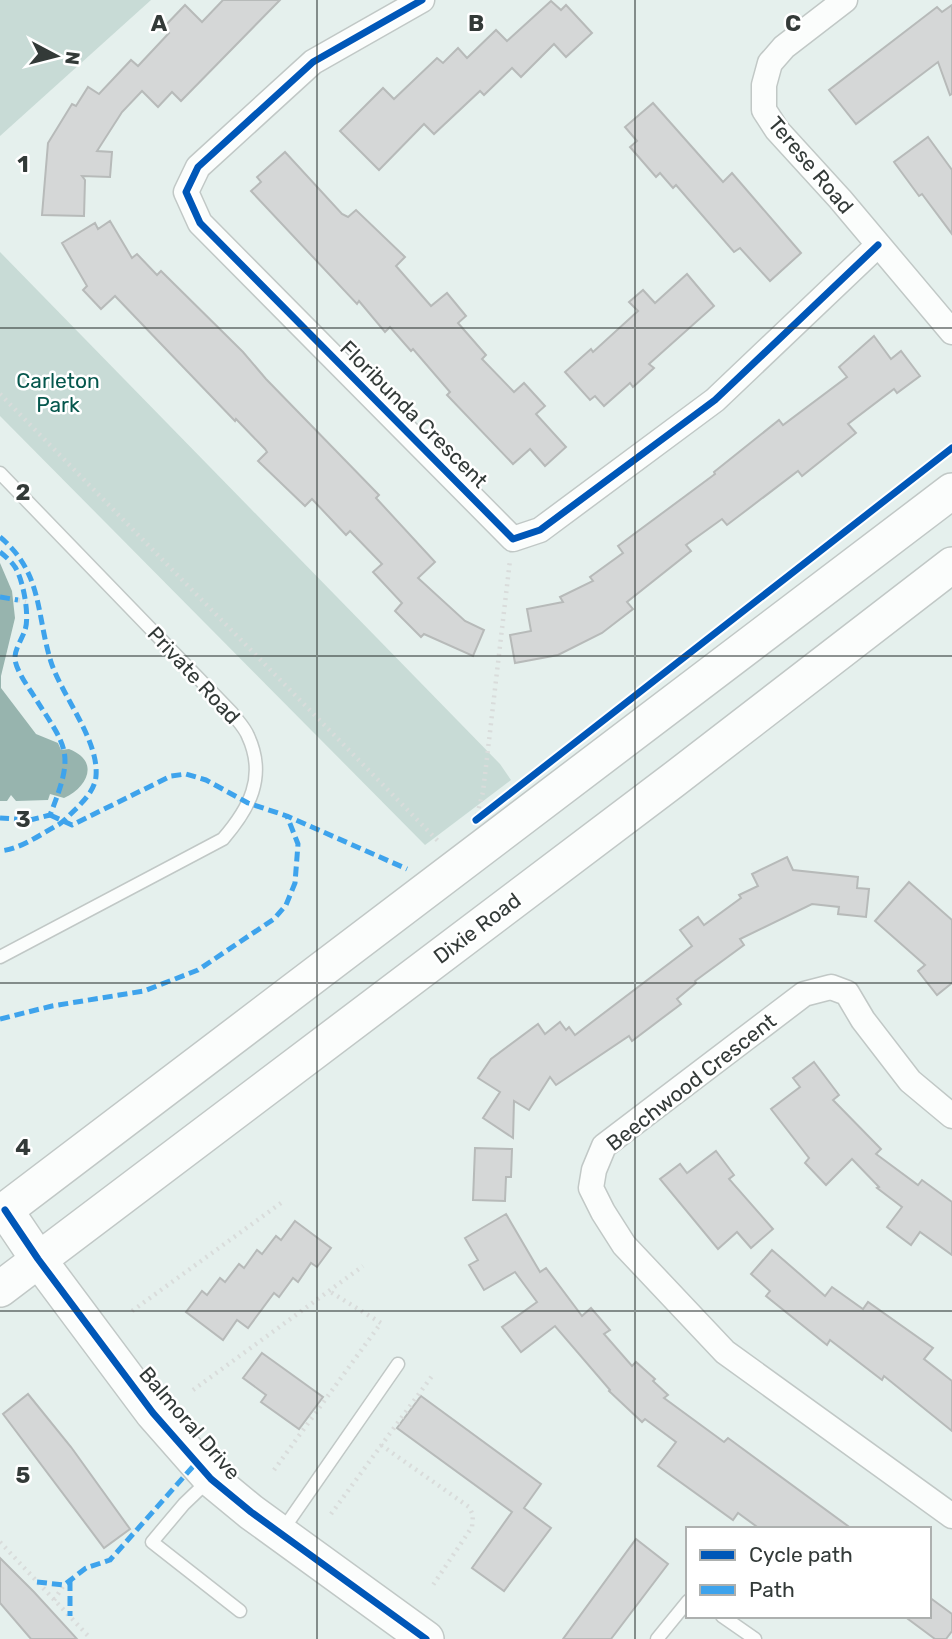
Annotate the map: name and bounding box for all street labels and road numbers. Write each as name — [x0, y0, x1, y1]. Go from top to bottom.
street label: Terese Road — [763, 111, 859, 219]
street label: Floribunda Crescent — [335, 335, 493, 493]
street label: Private Road — [143, 621, 245, 729]
street label: Dixie Road — [428, 887, 526, 969]
street label: Beechwood Crescent — [601, 1008, 781, 1156]
street label: Balmoral Drive — [134, 1361, 246, 1485]

